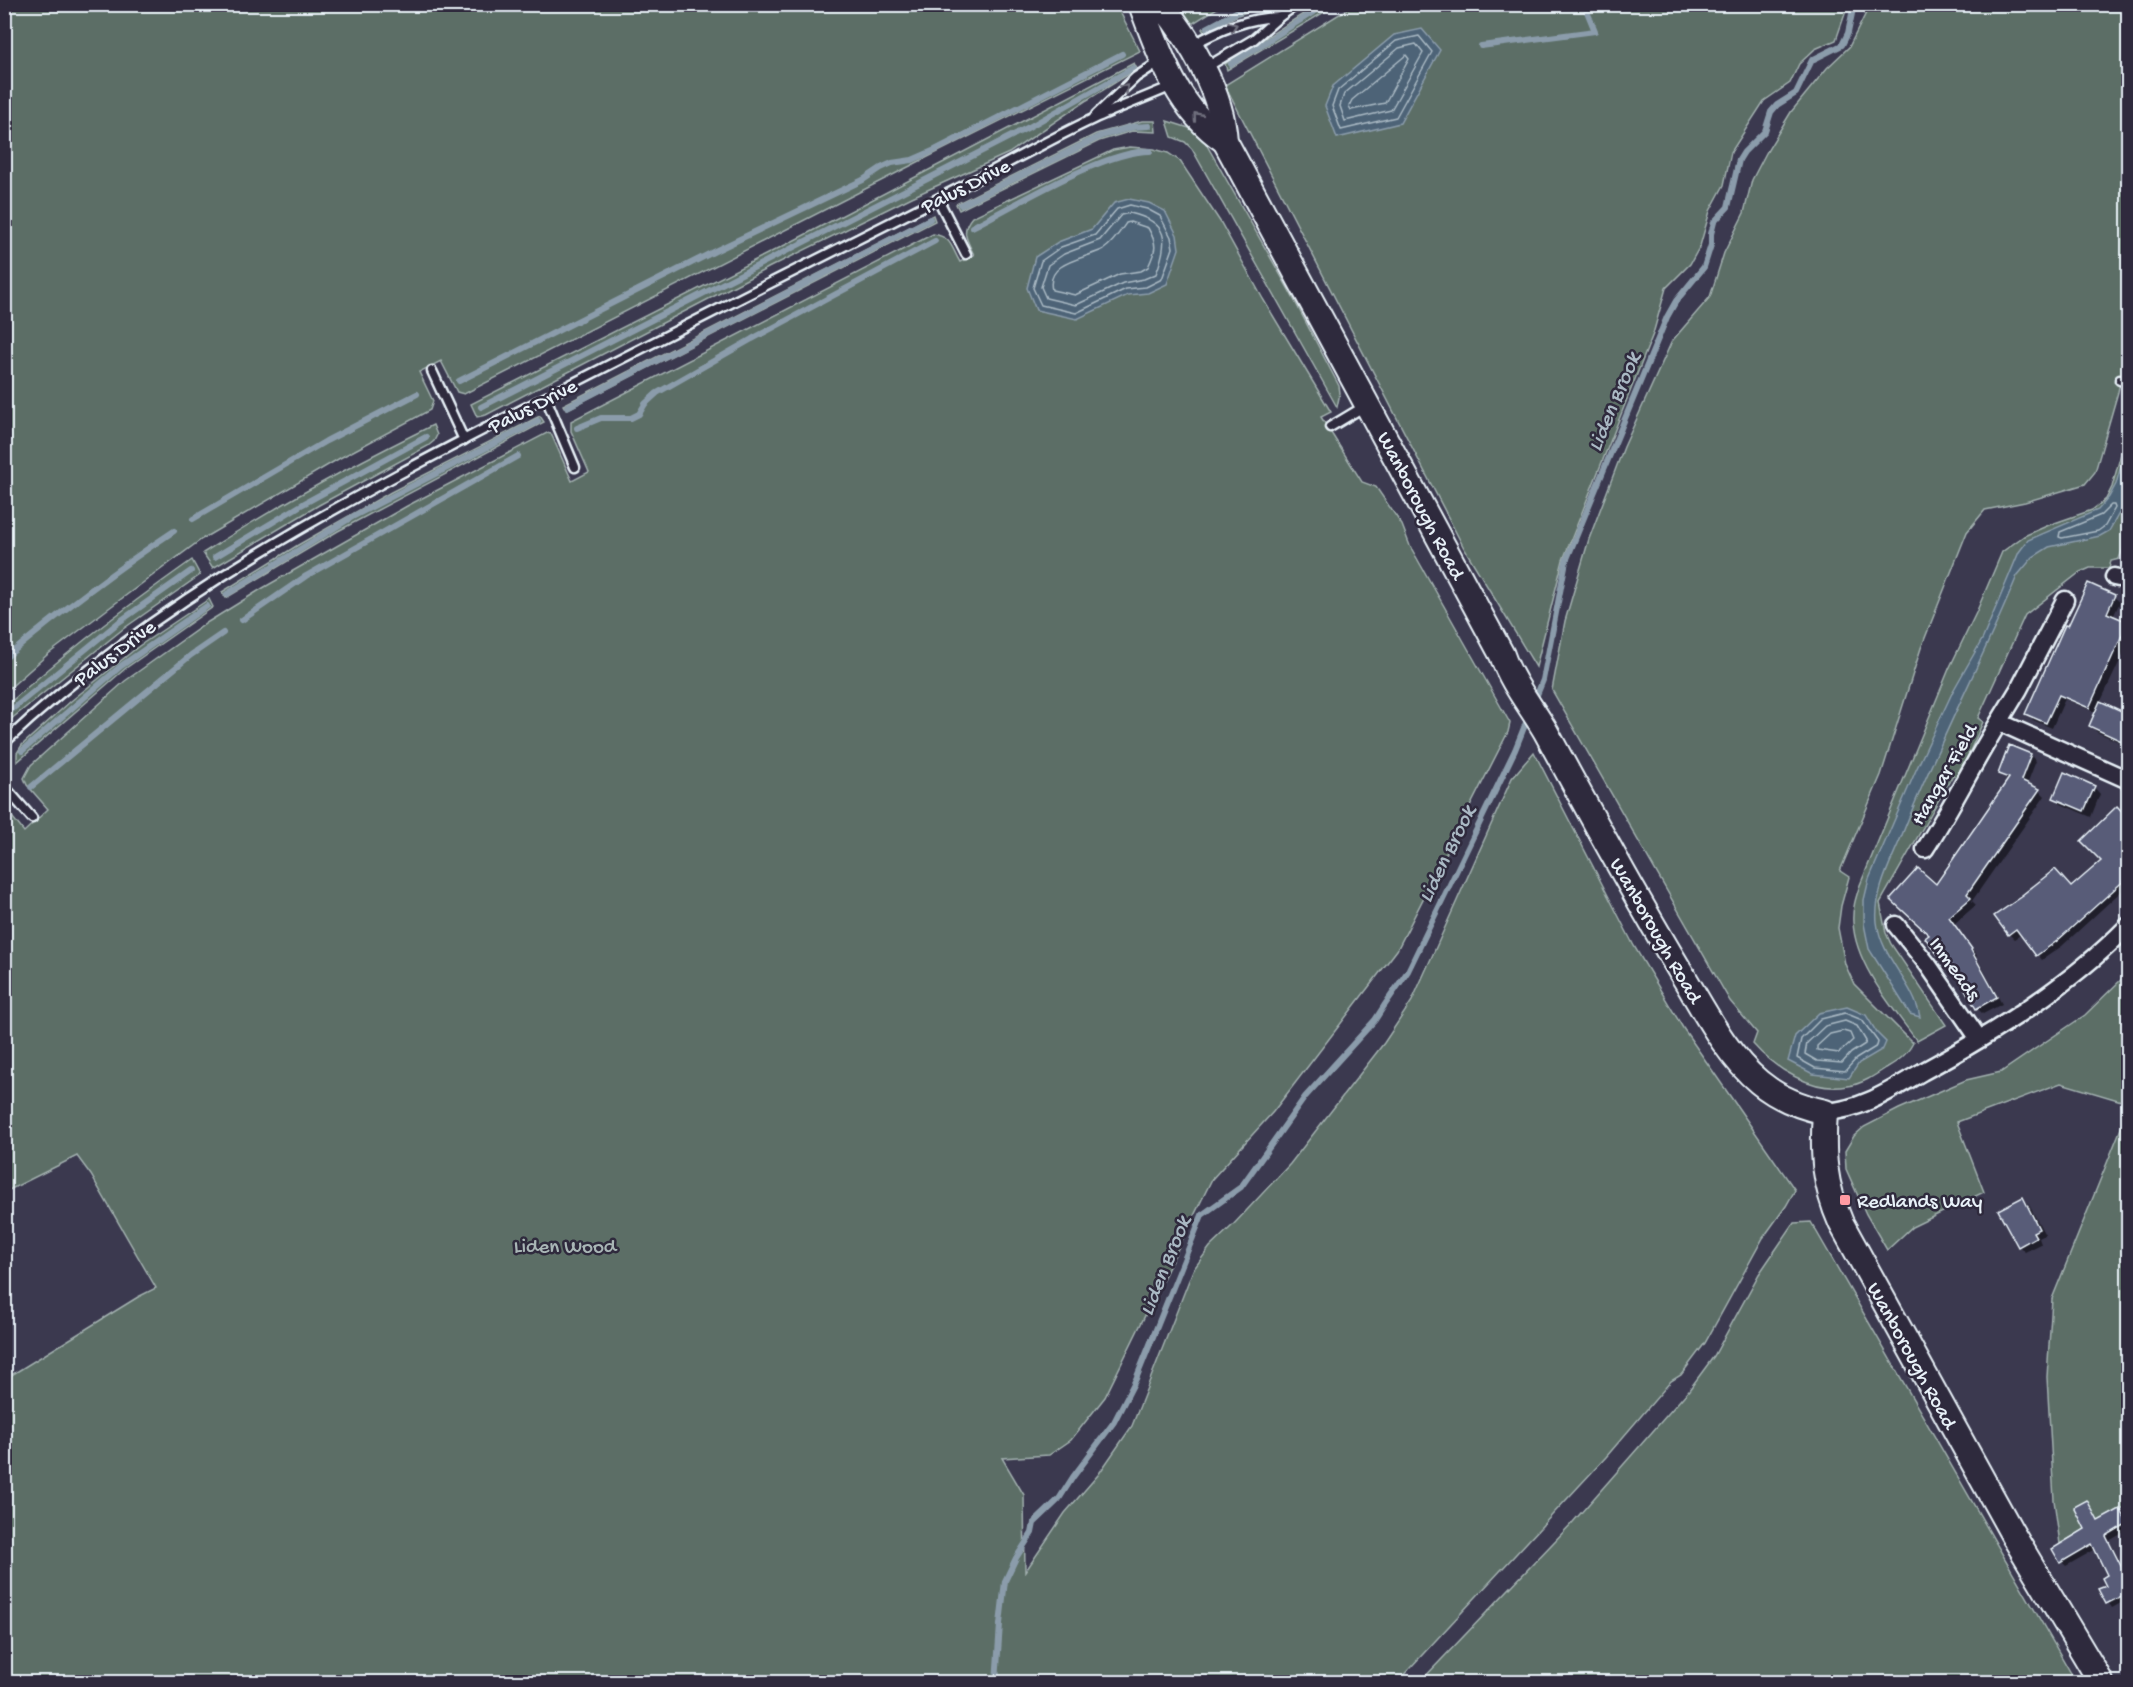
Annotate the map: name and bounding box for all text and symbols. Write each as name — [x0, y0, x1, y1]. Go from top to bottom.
one-way arrow — [1227, 21, 1238, 34]
one-way arrow — [1118, 84, 1129, 95]
one-way arrow — [1193, 112, 1204, 123]
street label: Palus Drive — [917, 155, 1016, 222]
water label: Liden Brook — [1583, 347, 1649, 456]
street label: Palus Drive — [484, 375, 583, 442]
street label: Wanborough Road — [1369, 428, 1469, 586]
street label: Palus Drive — [69, 615, 163, 694]
street label: Hangar Field — [1907, 719, 1986, 831]
water label: Liden Brook — [1414, 800, 1484, 907]
street label: Wanborough Road — [1602, 855, 1707, 1010]
street label: Inmeads — [1922, 933, 1985, 1008]
place label: Redlands Way — [1857, 1191, 1982, 1216]
marker: Redlands Way — [1838, 1193, 1852, 1207]
water label: Liden Brook — [1135, 1211, 1199, 1320]
park label: Liden Wood — [514, 1236, 618, 1261]
street label: Wanborough Road — [1859, 1279, 1961, 1436]

